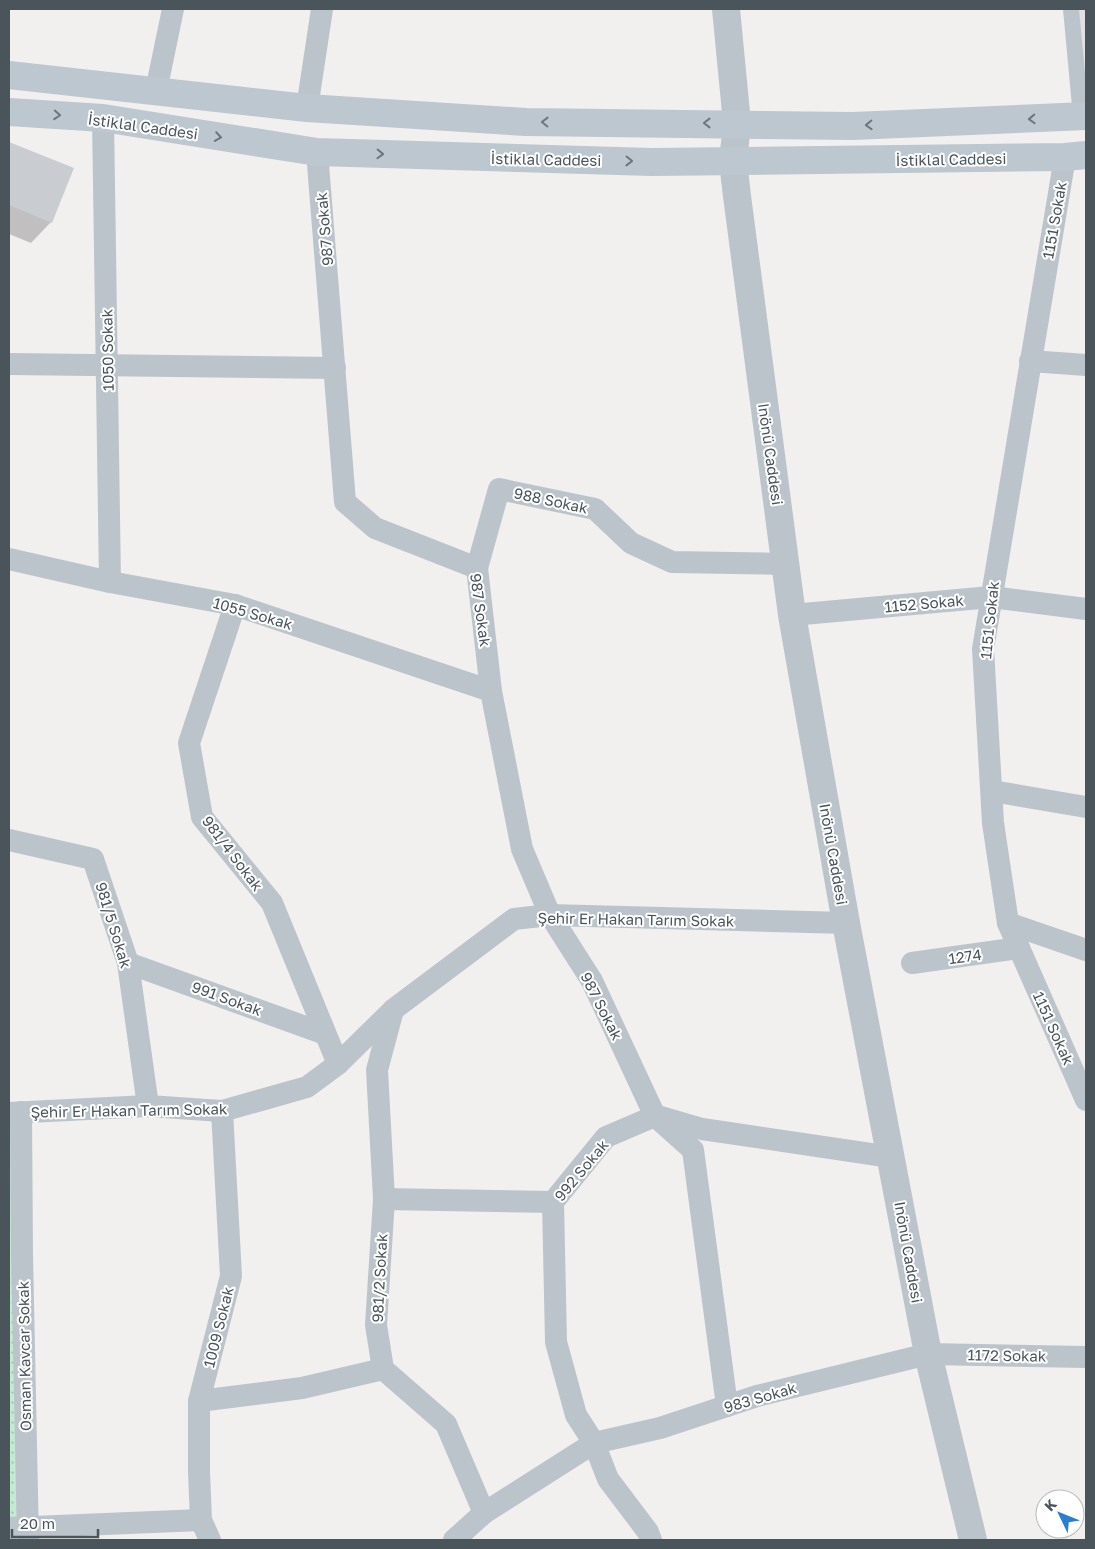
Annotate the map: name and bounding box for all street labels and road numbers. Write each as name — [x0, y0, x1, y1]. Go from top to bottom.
street label: İstiklal Caddesi — [87, 109, 199, 143]
street label: İstiklal Caddesi — [490, 149, 602, 169]
street label: İstiklal Caddesi — [895, 149, 1007, 169]
street label: 1151 Sokak — [1038, 179, 1070, 260]
street label: 987 Sokak — [312, 191, 336, 267]
street label: 1050 Sokak — [97, 308, 117, 391]
street label: Inönü Caddesi — [755, 402, 787, 506]
street label: 988 Sokak — [512, 483, 590, 517]
street label: 987 Sokak — [467, 572, 495, 648]
street label: 1151 Sokak — [976, 580, 1002, 660]
street label: 1152 Sokak — [884, 591, 965, 615]
street label: 1055 Sokak — [211, 593, 295, 633]
street label: Inönü Caddesi — [816, 802, 852, 906]
street label: 981/4 Sokak — [199, 812, 267, 895]
street label: 981/5 Sokak — [92, 880, 136, 971]
street label: Şehir Er Hakan Tarım Sokak — [537, 908, 735, 930]
street label: 1274 — [947, 945, 983, 967]
street label: 987 Sokak — [577, 969, 627, 1043]
street label: 991 Sokak — [190, 977, 265, 1019]
street label: 1151 Sokak — [1030, 989, 1078, 1068]
street label: Şehir Er Hakan Tarım Sokak — [30, 1099, 228, 1121]
street label: 992 Sokak — [550, 1135, 612, 1204]
street label: Inönü Caddesi — [891, 1200, 927, 1304]
street label: 981/2 Sokak — [368, 1233, 390, 1323]
street label: Osman Kavcar Sokak — [14, 1280, 34, 1431]
street label: 1009 Sokak — [199, 1284, 237, 1369]
street label: 1172 Sokak — [967, 1345, 1047, 1365]
street label: 983 Sokak — [722, 1378, 799, 1416]

